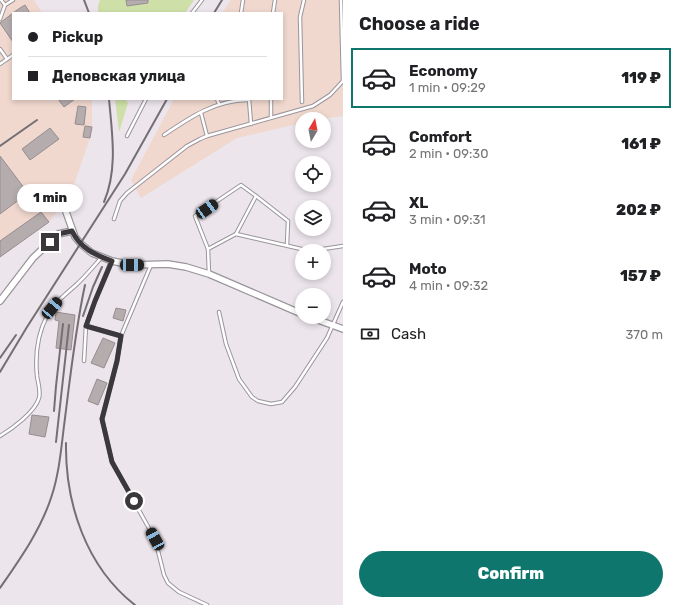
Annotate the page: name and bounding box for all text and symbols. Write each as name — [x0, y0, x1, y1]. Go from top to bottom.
text: Choose a ride — [359, 13, 480, 35]
text: Pickup — [52, 28, 103, 46]
icon: car — [361, 60, 397, 96]
text: Economy — [409, 62, 478, 80]
text: Деповская улица — [52, 67, 185, 85]
text: 119 ₽ — [621, 69, 661, 87]
text: 1 min · 09:29 — [409, 80, 486, 95]
north arrow — [295, 112, 331, 148]
map controls — [295, 112, 331, 324]
icon: car — [361, 126, 397, 162]
text: Comfort — [409, 128, 472, 146]
text: 161 ₽ — [621, 135, 661, 153]
text: 2 min · 09:30 — [409, 146, 488, 161]
button: locate — [295, 156, 331, 192]
callout: 1 min — [17, 184, 83, 212]
text: 1 min — [33, 190, 67, 205]
icon: car — [361, 192, 397, 228]
text: XL — [409, 194, 428, 212]
car — [194, 197, 220, 221]
button: layers — [295, 200, 331, 236]
text: 202 ₽ — [616, 201, 661, 219]
text: 3 min · 09:31 — [409, 212, 486, 227]
route end — [41, 233, 59, 251]
button: + — [295, 244, 331, 280]
icon: car — [361, 258, 397, 294]
car — [120, 259, 144, 271]
text: Moto — [409, 260, 447, 278]
text: 157 ₽ — [620, 267, 661, 285]
text: 4 min · 09:32 — [409, 278, 488, 293]
button: − — [295, 288, 331, 324]
car — [40, 295, 64, 321]
icon: cash — [359, 323, 381, 345]
text: Cash — [391, 325, 426, 343]
text: 370 m — [626, 327, 663, 342]
route start — [125, 492, 143, 510]
car — [144, 526, 166, 552]
button: Confirm — [359, 551, 663, 597]

